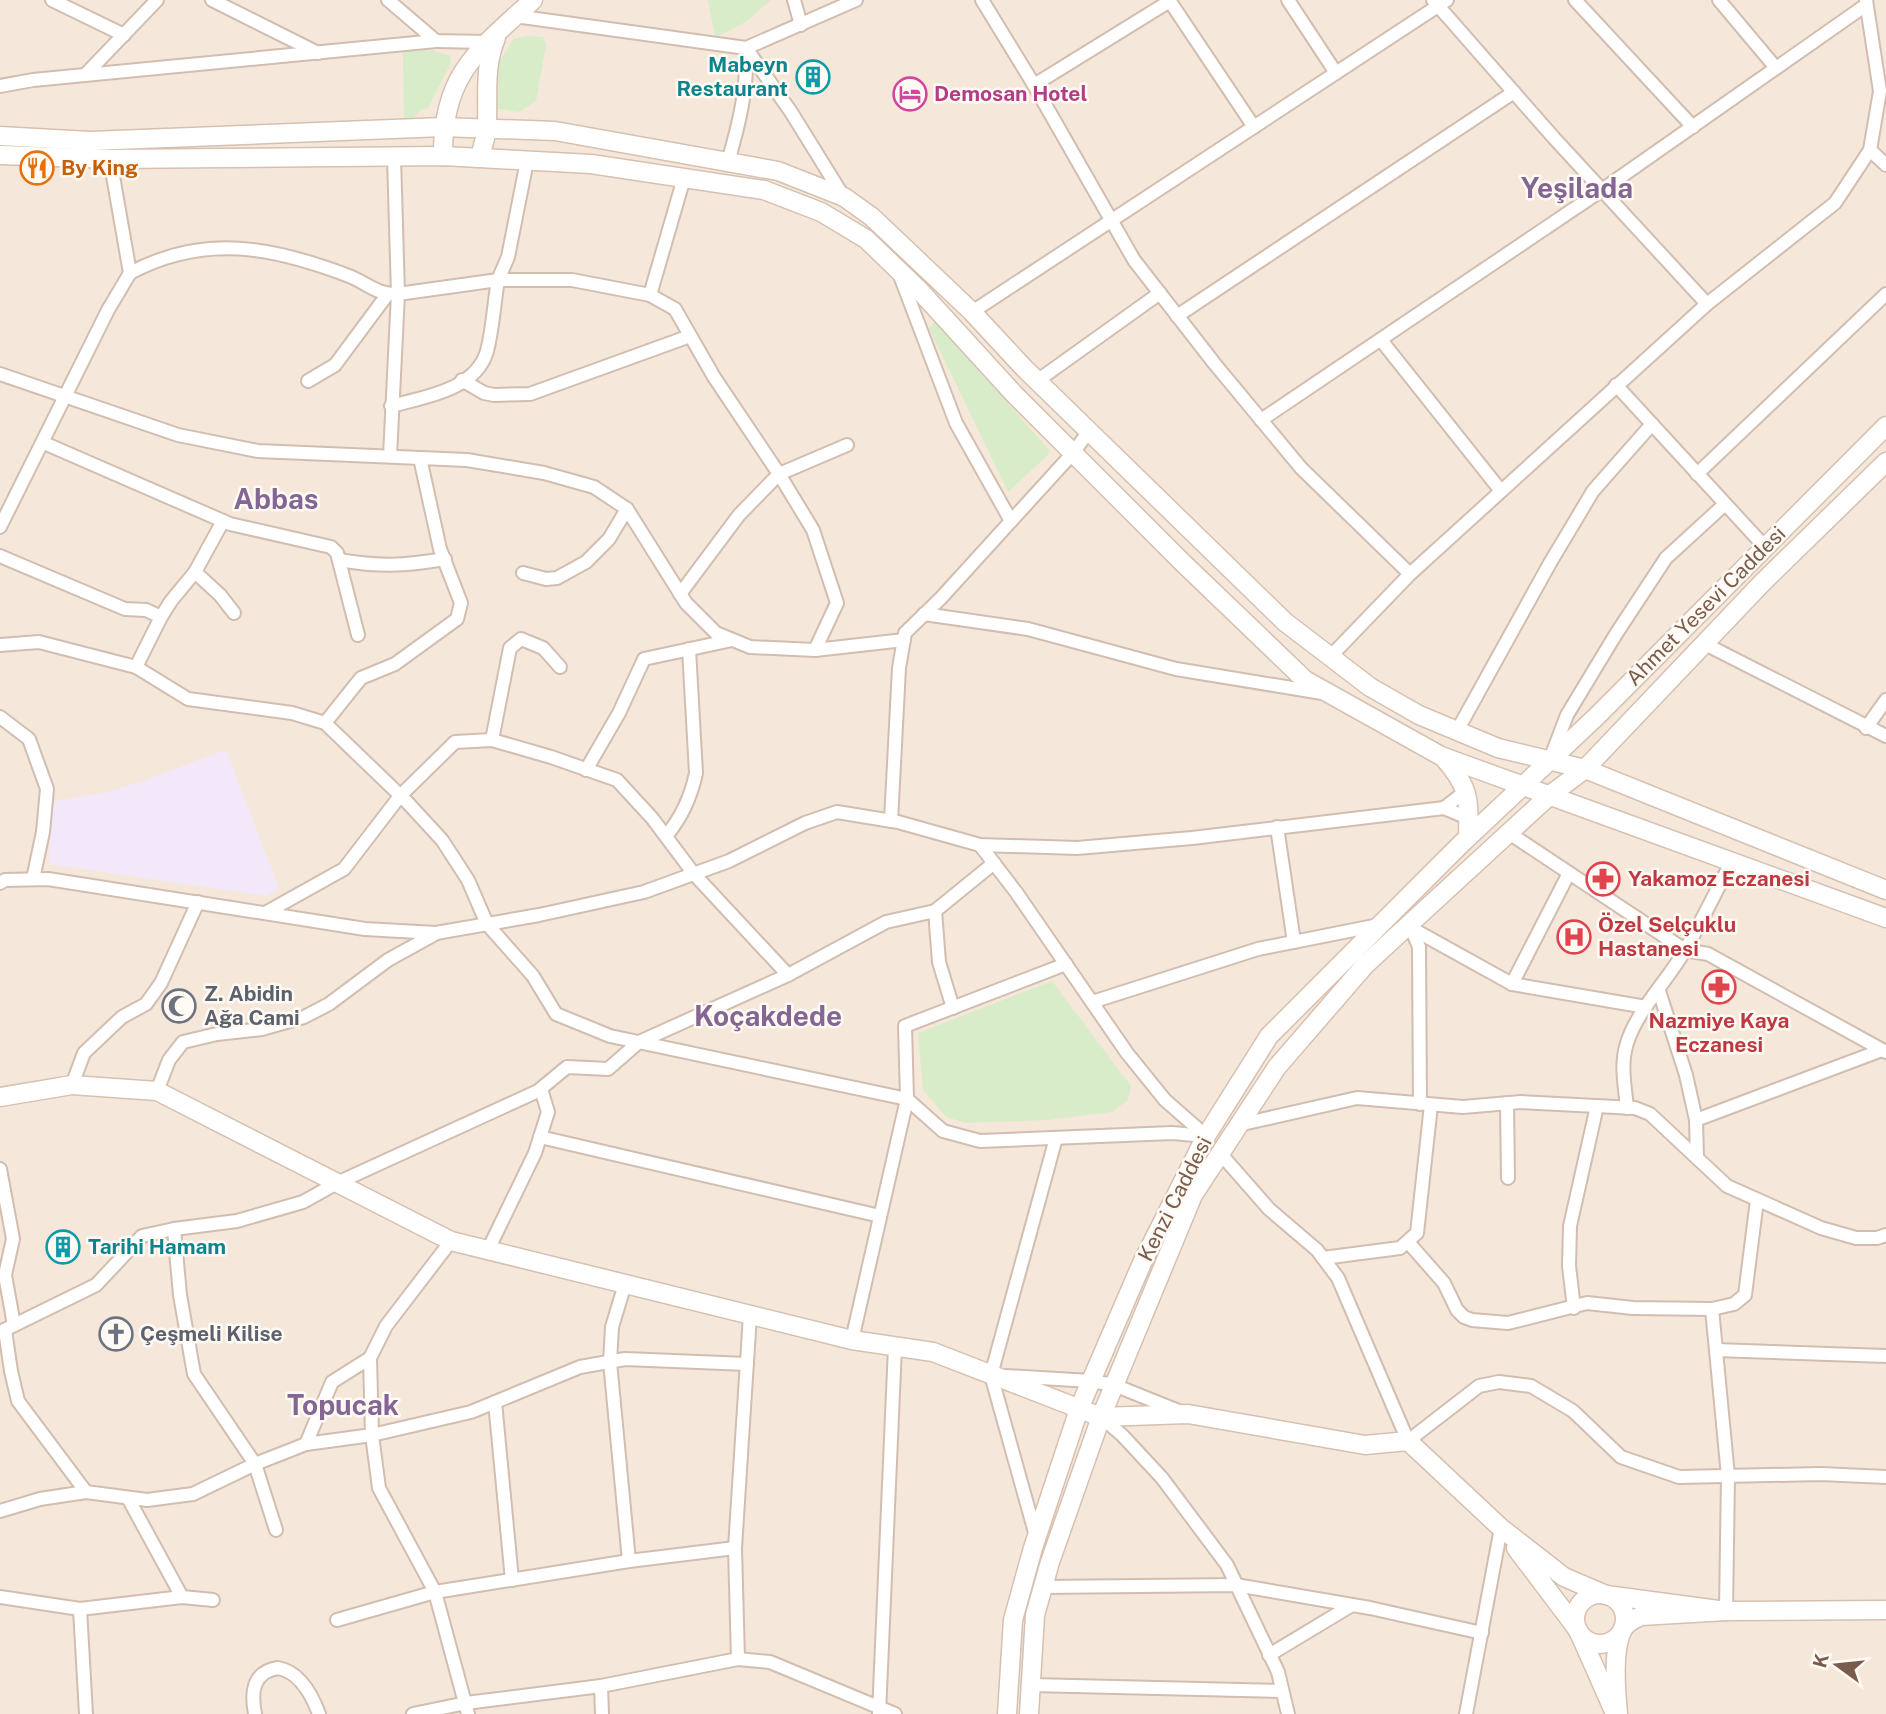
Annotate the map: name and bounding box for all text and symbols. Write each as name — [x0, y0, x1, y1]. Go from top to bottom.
place label: Mabeyn Restaurant — [676, 52, 788, 101]
building icon: Mabeyn Restaurant — [794, 58, 832, 96]
hotel icon: Demosan Hotel — [891, 75, 929, 113]
place label: Demosan Hotel — [934, 81, 1087, 106]
restaurant icon: By King — [18, 149, 56, 187]
place label: By King — [61, 155, 138, 180]
district label: Yeşilada — [1521, 171, 1633, 204]
district label: Abbas — [234, 482, 318, 515]
street label: Ahmet Yesevi Caddesi — [1621, 521, 1790, 690]
pharmacy icon: Yakamoz Eczanesi — [1584, 860, 1622, 898]
place label: Yakamoz Eczanesi — [1628, 866, 1810, 891]
place label: Özel Selçuklu Hastanesi — [1598, 912, 1736, 961]
hospital icon: Özel Selçuklu Hastanesi — [1555, 918, 1593, 956]
pharmacy icon: Nazmiye Kaya Eczanesi — [1700, 968, 1738, 1006]
place label: Z. Abidin Ağa Cami — [204, 981, 300, 1030]
mosque icon: Z. Abidin Ağa Cami — [160, 987, 198, 1025]
district label: Koçakdede — [694, 999, 842, 1032]
place label: Nazmiye Kaya Eczanesi — [1649, 1008, 1789, 1057]
street label: Kenzi Caddesi — [1132, 1132, 1217, 1265]
building icon: Tarihi Hamam — [44, 1228, 82, 1266]
place label: Tarihi Hamam — [88, 1234, 226, 1259]
church icon: Çeşmeli Kilise — [97, 1315, 135, 1353]
place label: Çeşmeli Kilise — [140, 1321, 283, 1346]
district label: Topucak — [287, 1388, 399, 1421]
north arrow — [1802, 1630, 1872, 1700]
text: K — [1808, 1651, 1833, 1670]

